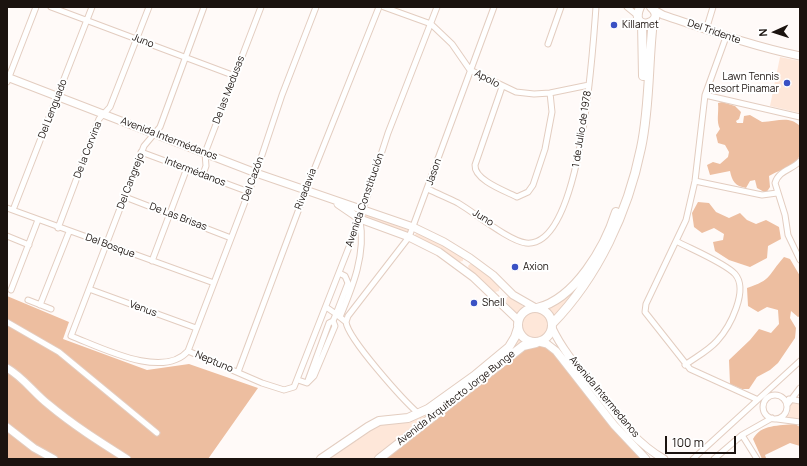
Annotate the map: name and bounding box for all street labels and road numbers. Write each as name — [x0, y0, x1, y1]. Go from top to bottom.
street label: Del Tridente — [686, 17, 742, 47]
street label: Juno — [130, 31, 156, 51]
street label: De las Medusas — [211, 54, 247, 126]
street label: Apolo — [473, 68, 501, 90]
street label: Del Lenguado — [36, 77, 70, 141]
street label: 1 de Julio de 1978 — [570, 90, 594, 168]
street label: Avenida Intermédanos — [119, 115, 219, 163]
street label: De la Corvina — [72, 120, 104, 180]
street label: Del Cangrejo — [115, 151, 147, 211]
street label: Avenida Constitución — [343, 152, 387, 248]
street label: Intermédanos — [163, 155, 227, 189]
street label: Del Cazón — [239, 155, 267, 203]
street label: Jason — [424, 157, 444, 187]
street label: Rivadavia — [293, 167, 319, 211]
street label: De Las Brisas — [148, 201, 208, 233]
street label: Juno — [470, 207, 496, 229]
street label: Del Bosque — [84, 231, 136, 261]
street label: Venus — [128, 299, 158, 319]
street label: Avenida Arquitecto Jorge Bunge — [394, 348, 518, 448]
street label: Neptuno — [193, 349, 235, 375]
street label: Avenida Intermedanos — [566, 354, 642, 440]

